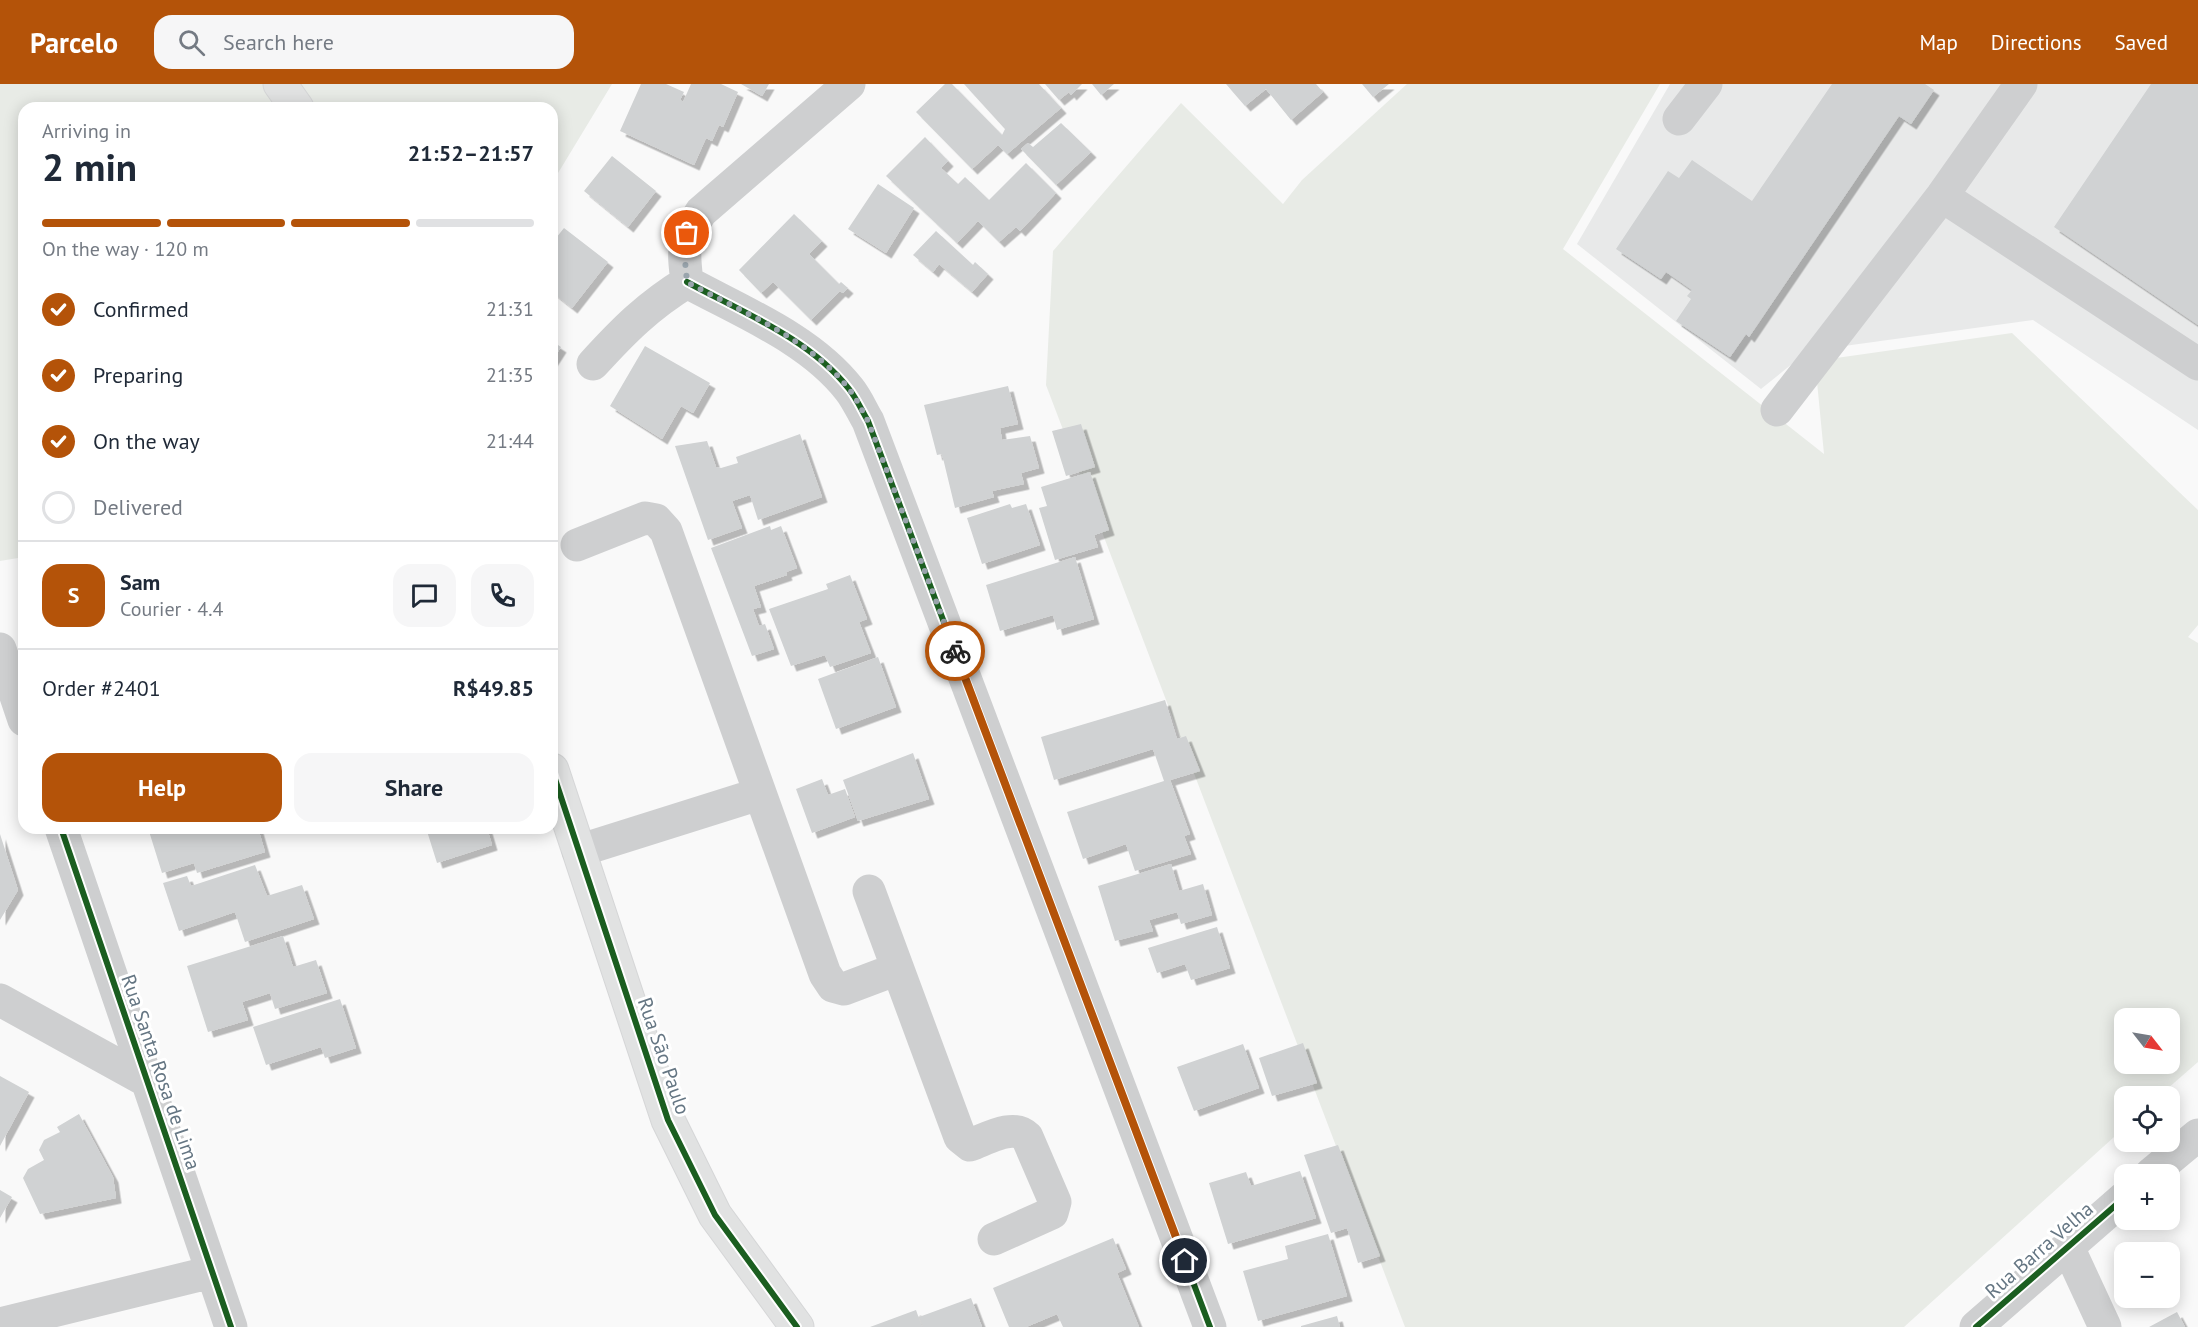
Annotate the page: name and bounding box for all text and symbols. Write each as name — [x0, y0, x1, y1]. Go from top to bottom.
search box — [154, 15, 574, 69]
text: Parcelo — [30, 24, 118, 61]
icon: search — [175, 26, 208, 59]
text: Search here — [223, 28, 334, 56]
text: Map — [1919, 29, 1958, 56]
text: Directions — [1991, 29, 2082, 56]
text: Saved — [2115, 29, 2168, 56]
text: Arriving in — [42, 118, 131, 144]
text: 21:52–21:57 — [408, 139, 534, 167]
text: 2 min — [42, 141, 137, 192]
pin — [661, 207, 712, 258]
icon: bag — [670, 216, 703, 249]
text: On the way · 120 m — [42, 236, 209, 262]
icon: check — [42, 293, 75, 326]
text: Confirmed — [93, 295, 189, 323]
text: 21:31 — [486, 296, 534, 322]
icon: check — [42, 359, 75, 392]
text: Preparing — [93, 361, 183, 389]
text: 21:35 — [486, 362, 534, 388]
icon: check — [42, 425, 75, 458]
text: On the way — [93, 427, 200, 455]
text: 21:44 — [486, 428, 534, 454]
text: Delivered — [93, 493, 183, 521]
button: chat — [393, 564, 456, 627]
button: phone — [471, 564, 534, 627]
text: Sam — [120, 568, 160, 596]
text: S — [68, 581, 79, 609]
text: Courier · 4.4 — [120, 596, 223, 622]
courier — [925, 621, 985, 681]
icon: bike — [939, 635, 972, 668]
text: Order #2401 — [42, 674, 161, 702]
text: R$49.85 — [453, 674, 534, 702]
button: Help — [42, 753, 282, 822]
button: Share — [294, 753, 534, 822]
street label: Rua Santa Rosa de Lima — [115, 971, 207, 1173]
street label: Rua São Paulo — [632, 994, 696, 1118]
north arrow — [2114, 1008, 2180, 1074]
map controls — [2114, 1008, 2180, 1308]
button: locate — [2114, 1086, 2180, 1152]
button: + — [2114, 1164, 2180, 1230]
street label: Rua Barra Velha — [1980, 1196, 2098, 1304]
pin — [1159, 1235, 1210, 1286]
button: − — [2114, 1242, 2180, 1308]
icon: home — [1168, 1244, 1201, 1277]

